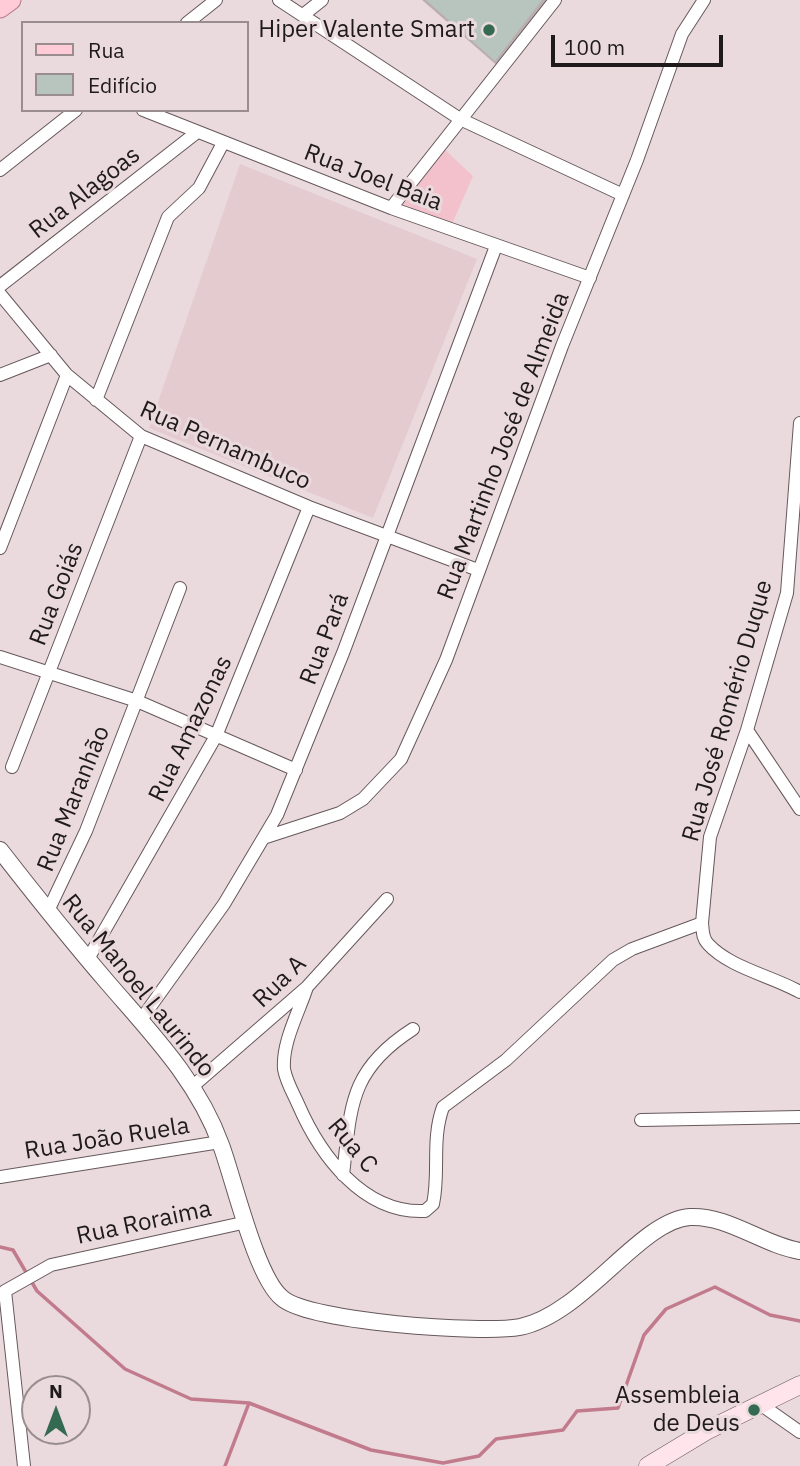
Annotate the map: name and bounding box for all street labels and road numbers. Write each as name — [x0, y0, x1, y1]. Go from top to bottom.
street label: Rua Joel Baia — [300, 138, 446, 218]
street label: Rua Alagoas — [24, 141, 146, 245]
street label: Rua Martinho José de Almeida — [432, 288, 576, 604]
street label: Rua Pernambuco — [135, 395, 315, 497]
street label: Rua Goiás — [24, 538, 90, 650]
street label: Rua José Romério Duque — [677, 577, 779, 845]
street label: Rua Pará — [294, 589, 356, 689]
street label: Rua Amazonas — [143, 651, 239, 807]
street label: Rua Maranhão — [32, 722, 116, 876]
street label: Rua Manoel Laurindo — [56, 889, 220, 1083]
street label: Rua A — [247, 950, 313, 1014]
street label: Rua João Ruela — [22, 1112, 192, 1166]
street label: Rua C — [321, 1113, 383, 1179]
street label: Rua Roraima — [74, 1195, 214, 1251]

